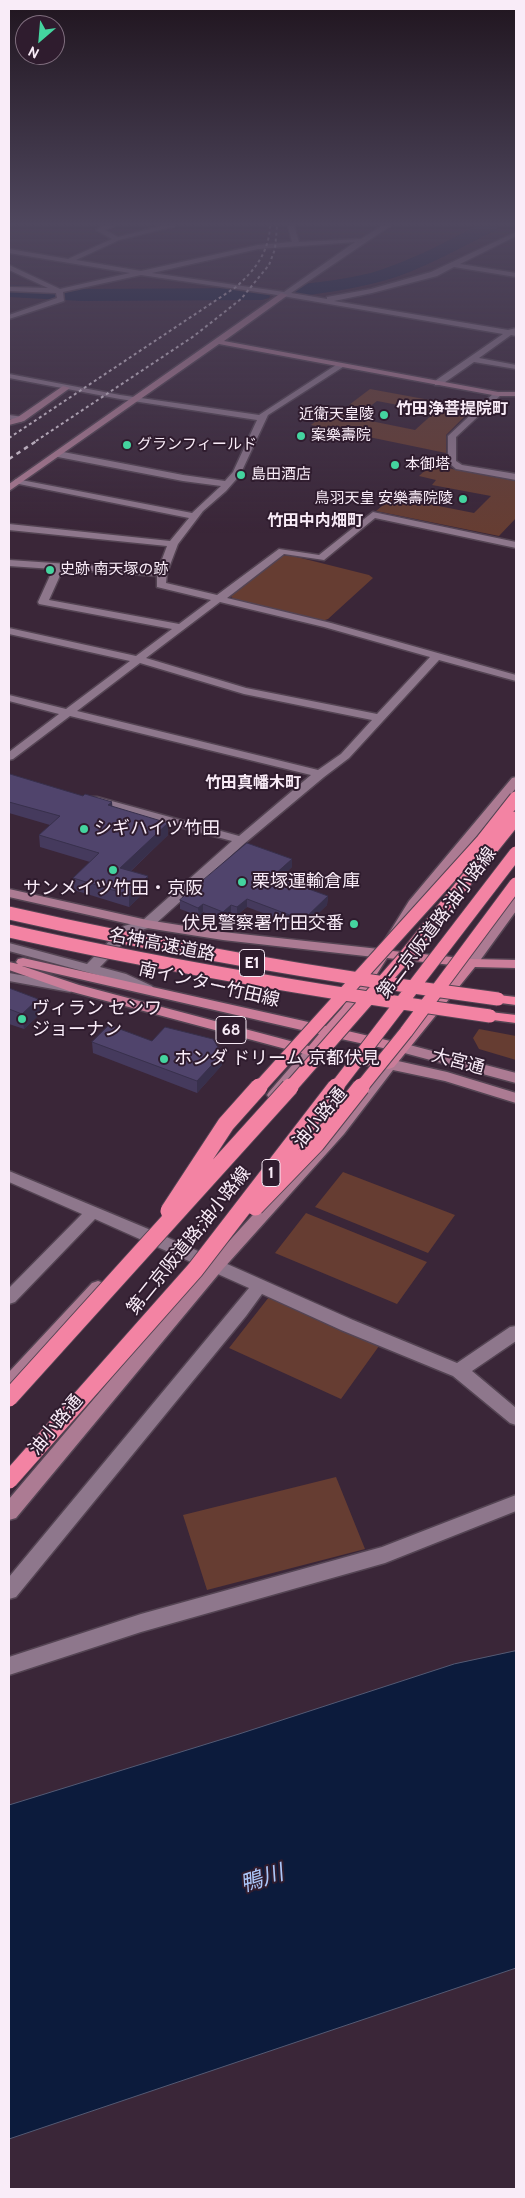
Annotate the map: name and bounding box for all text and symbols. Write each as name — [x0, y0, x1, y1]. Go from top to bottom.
north arrow — [15, 15, 65, 65]
text: N — [25, 42, 42, 63]
district label: 竹田浄菩提院町 — [396, 399, 508, 419]
place label: 近衛天皇陵 — [299, 406, 374, 424]
marker: 近衛天皇陵 — [378, 409, 390, 421]
place label: 案樂壽院 — [311, 427, 371, 445]
marker: 案樂壽院 — [295, 430, 307, 442]
place label: グランフィールド — [137, 436, 257, 454]
marker: グランフィールド — [121, 439, 133, 451]
place label: 本御塔 — [405, 456, 450, 474]
marker: 本御塔 — [389, 459, 401, 471]
place label: 島田酒店 — [251, 466, 311, 484]
marker: 島田酒店 — [235, 469, 247, 481]
place label: 鳥羽天皇 安樂壽院陵 — [315, 490, 453, 508]
marker: 鳥羽天皇 安樂壽院陵 — [457, 493, 469, 505]
district label: 竹田中内畑町 — [267, 511, 363, 531]
place label: 史跡 南天塚の跡 — [60, 561, 168, 579]
marker: 史跡 南天塚の跡 — [44, 564, 56, 576]
district label: 竹田真幡木町 — [205, 773, 301, 793]
place label: シギハイツ竹田 — [94, 818, 220, 840]
marker: シギハイツ竹田 — [78, 823, 90, 835]
street label: 第二京阪道路;油小路線 — [373, 843, 501, 1003]
marker: サンメイツ竹田・京阪 — [107, 864, 119, 876]
place label: 栗塚運輸倉庫 — [252, 871, 360, 893]
marker: 栗塚運輸倉庫 — [236, 876, 248, 888]
place label: サンメイツ竹田・京阪 — [23, 878, 203, 900]
place label: 伏見警察署竹田交番 — [182, 913, 344, 935]
marker: 伏見警察署竹田交番 — [348, 918, 360, 930]
street label: 名神高速道路 — [107, 924, 217, 966]
road number: E1 — [240, 950, 264, 976]
street label: 南インター竹田線 — [136, 958, 282, 1012]
place label: ヴィラン センワ ジョーナン — [32, 998, 162, 1040]
marker: ヴィラン センワ ジョーナン — [16, 1013, 28, 1025]
road number: 68 — [216, 1016, 246, 1044]
street label: 大宮通 — [429, 1045, 487, 1079]
place label: ホンダ ドリーム 京都伏見 — [174, 1048, 380, 1070]
marker: ホンダ ドリーム 京都伏見 — [158, 1053, 170, 1065]
street label: 油小路通 — [289, 1083, 351, 1153]
road number: 1 — [262, 1160, 280, 1186]
street label: 第二京阪道路;油小路線 — [123, 1163, 255, 1319]
street label: 油小路通 — [25, 1390, 87, 1460]
water label: 鴨川 — [237, 1860, 287, 1898]

